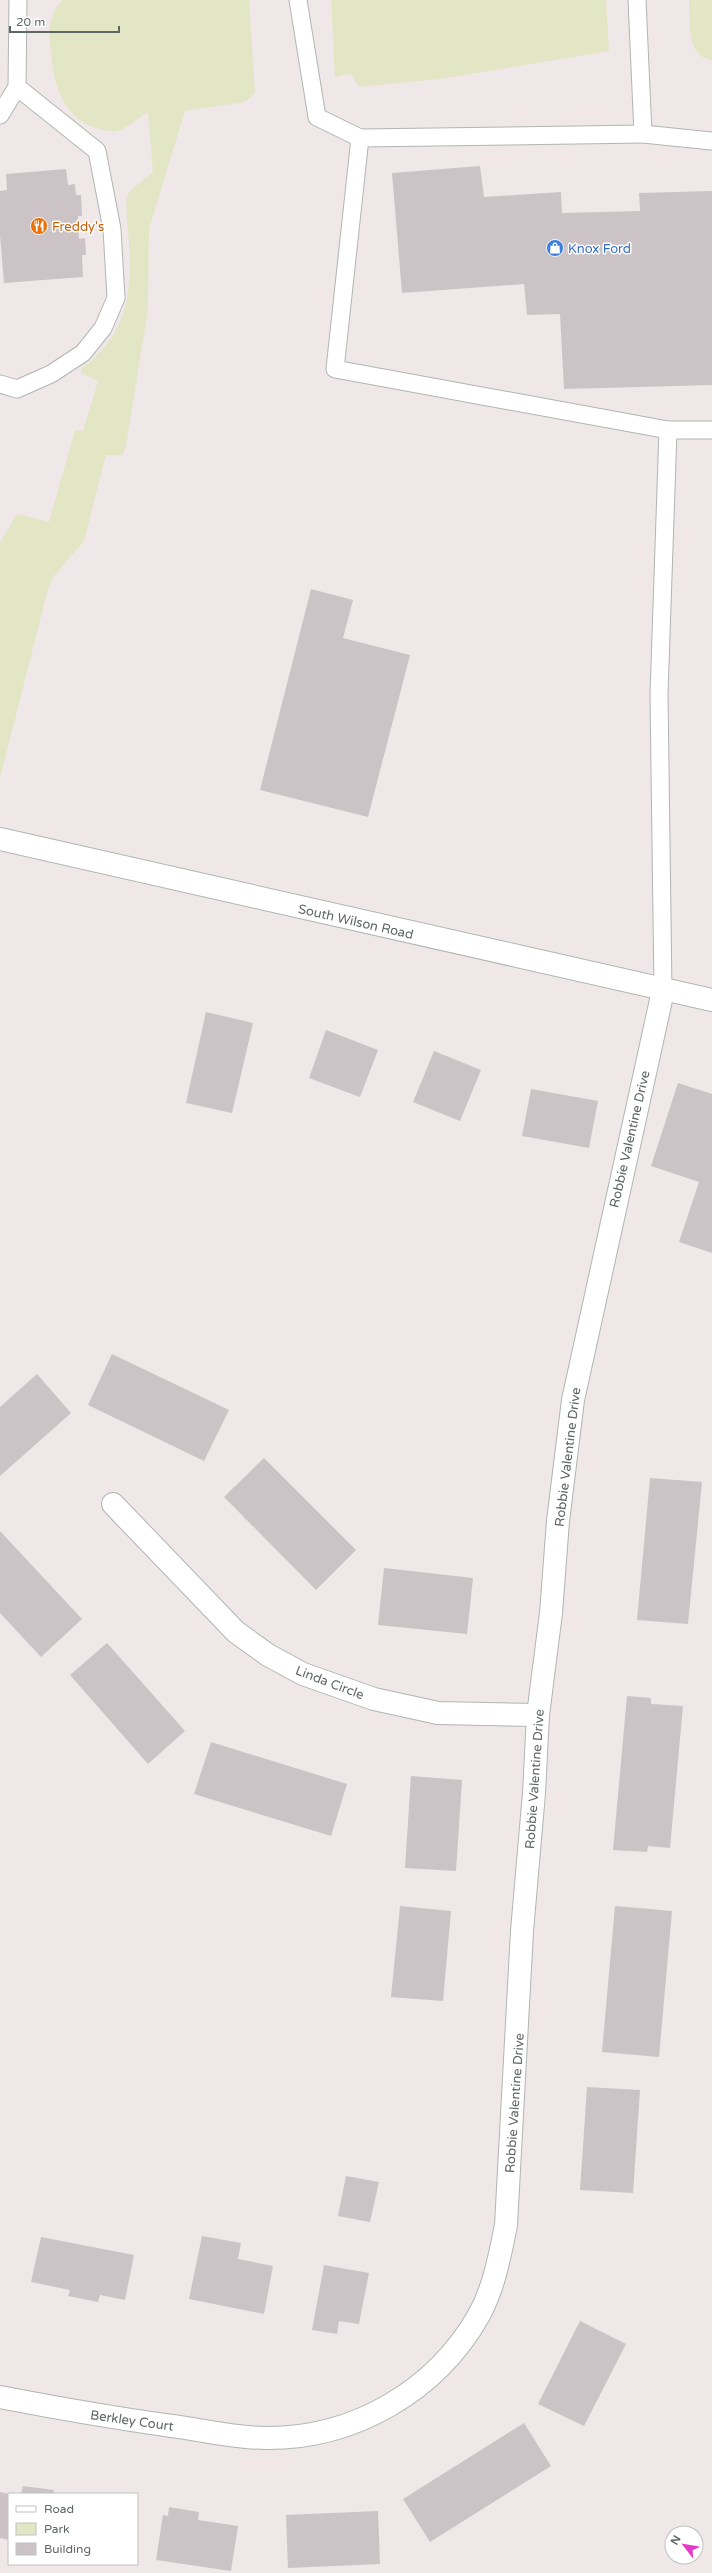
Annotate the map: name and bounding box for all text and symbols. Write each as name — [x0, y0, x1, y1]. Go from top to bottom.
scale bar — [10, 8, 119, 34]
text: 20 m — [16, 15, 45, 29]
restaurant icon: Freddy's — [29, 216, 49, 236]
place label: Freddy's — [52, 219, 104, 235]
shop icon: Knox Ford — [545, 238, 565, 258]
place label: Knox Ford — [568, 241, 631, 257]
street label: South Wilson Road — [297, 901, 415, 943]
street label: Robbie Valentine Drive — [606, 1069, 654, 1209]
street label: Robbie Valentine Drive — [551, 1386, 584, 1528]
street label: Linda Circle — [293, 1663, 366, 1703]
street label: Robbie Valentine Drive — [522, 1708, 548, 1850]
street label: Robbie Valentine Drive — [502, 2032, 528, 2174]
street label: Berkley Court — [89, 2407, 175, 2435]
legend — [8, 2493, 138, 2565]
text: Road — [44, 2502, 74, 2516]
text: Park — [44, 2522, 70, 2536]
north arrow — [664, 2525, 704, 2565]
text: N — [668, 2533, 684, 2547]
text: Building — [44, 2542, 91, 2556]

